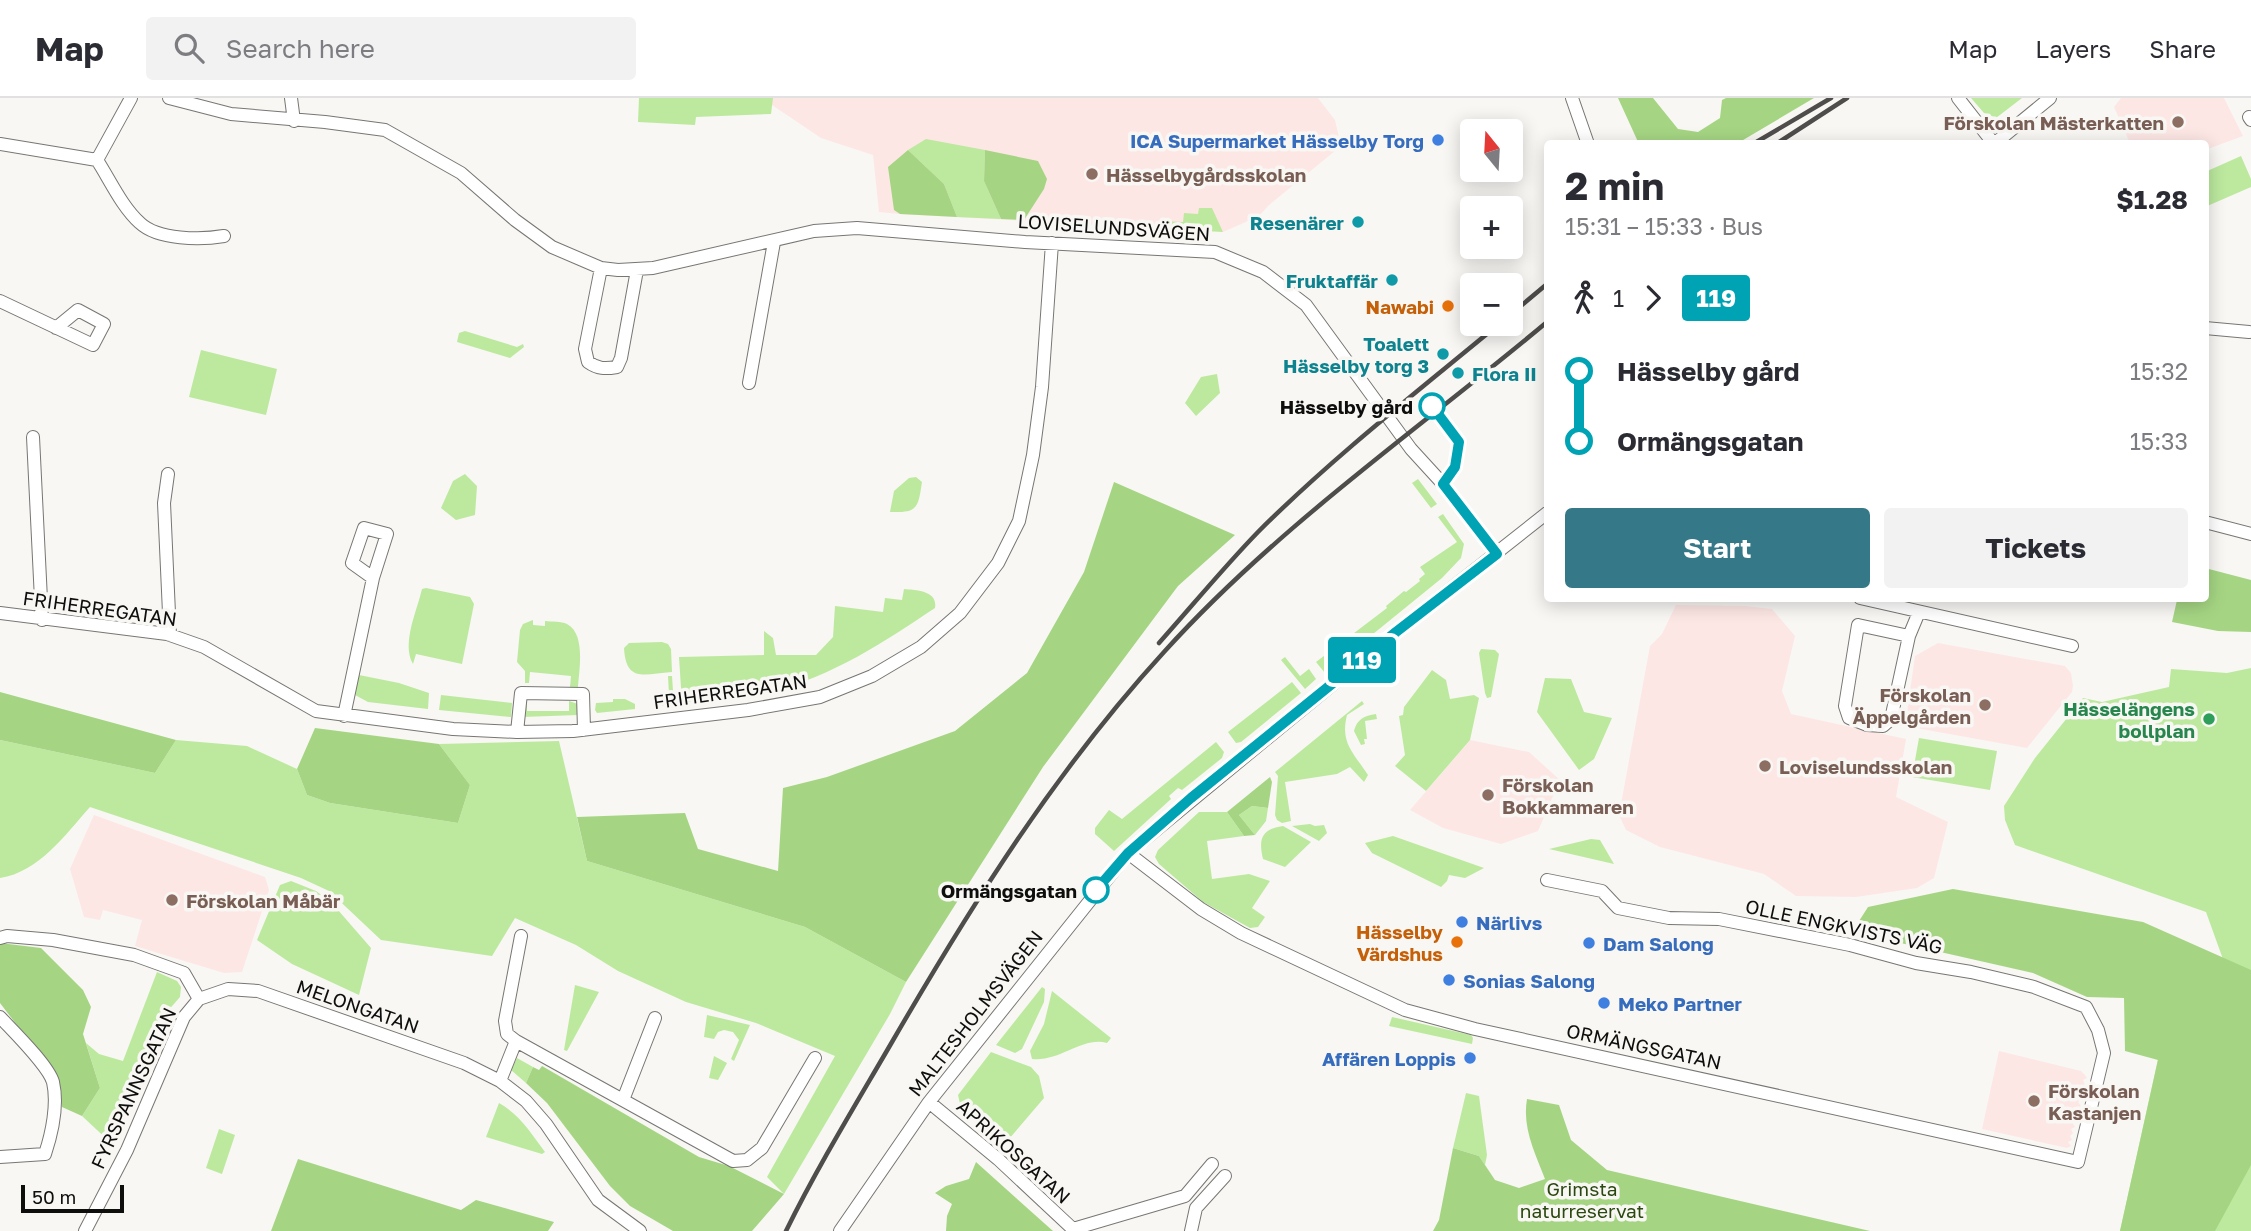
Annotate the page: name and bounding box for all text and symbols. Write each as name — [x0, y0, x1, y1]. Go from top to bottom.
search box — [146, 17, 636, 80]
text: Map — [35, 29, 104, 68]
icon: search — [170, 29, 208, 67]
text: Search here — [226, 33, 375, 64]
text: Map — [1948, 34, 1997, 63]
text: Layers — [2035, 34, 2111, 63]
text: Share — [2149, 34, 2216, 63]
place label: Förskolan Mästerkatten — [1943, 111, 2164, 134]
marker: Förskolan Mästerkatten — [2170, 114, 2186, 130]
north arrow — [1460, 119, 1522, 182]
map controls — [1460, 119, 1523, 336]
place label: ICA Supermarket Hässelby Torg — [1130, 129, 1424, 152]
marker: ICA Supermarket Hässelby Torg — [1430, 132, 1446, 148]
place label: Hässelbygårdsskolan — [1106, 163, 1306, 186]
text: 2 min — [1565, 163, 1664, 208]
marker: Hässelbygårdsskolan — [1084, 166, 1100, 182]
text: $1.28 — [2116, 184, 2188, 215]
button: + — [1460, 196, 1523, 259]
street label: LOVISELUNDSVÄGEN — [1017, 209, 1211, 245]
place label: Resenärer — [1250, 211, 1345, 234]
text: 15:31 – 15:33 · Bus — [1565, 212, 1763, 240]
marker: Resenärer — [1350, 214, 1366, 230]
place label: Fruktaffär — [1286, 269, 1379, 292]
marker: Fruktaffär — [1384, 272, 1400, 288]
button: − — [1460, 273, 1523, 336]
icon: walk — [1565, 279, 1603, 317]
icon: forward — [1634, 279, 1672, 317]
text: 119 — [1696, 283, 1736, 312]
text: 1 — [1613, 284, 1624, 312]
place label: Nawabi — [1366, 295, 1434, 318]
marker: Nawabi — [1440, 298, 1456, 314]
place label: Toalett Hässelby torg 3 — [1283, 332, 1429, 377]
marker: Toalett Hässelby torg 3 — [1435, 346, 1451, 362]
text: Hässelby gård — [1617, 356, 1799, 387]
text: 15:32 — [2130, 357, 2188, 385]
place label: Flora II — [1472, 362, 1537, 385]
marker: Flora II — [1450, 365, 1466, 381]
marker: Hässelby gård — [1419, 393, 1445, 419]
place label: Hässelby gård — [1280, 395, 1413, 418]
text: Ormängsgatan — [1617, 426, 1804, 457]
text: 15:33 — [2130, 427, 2188, 455]
button: Start — [1565, 508, 1870, 588]
button: Tickets — [1884, 508, 2188, 588]
street label: FRIHERREGATAN — [22, 586, 178, 630]
line badge: 119 — [1322, 637, 1402, 683]
text: 119 — [1342, 645, 1382, 674]
street label: FRIHERREGATAN — [652, 669, 808, 713]
place label: Förskolan Äppelgården — [1852, 683, 1971, 728]
marker: Förskolan Äppelgården — [1977, 697, 1993, 713]
place label: Hässelängens bollplan — [2063, 697, 2195, 742]
marker: Hässelängens bollplan — [2201, 711, 2217, 727]
place label: Loviselundsskolan — [1779, 755, 1952, 778]
marker: Loviselundsskolan — [1757, 758, 1773, 774]
place label: Förskolan Bokkammaren — [1502, 773, 1634, 818]
marker: Förskolan Bokkammaren — [1480, 787, 1496, 803]
marker: Ormängsgatan — [1083, 877, 1109, 903]
place label: Ormängsgatan — [941, 879, 1077, 902]
place label: Förskolan Måbär — [186, 889, 341, 912]
marker: Förskolan Måbär — [164, 892, 180, 908]
street label: OLLE ENGKVISTS VÄG — [1743, 894, 1945, 958]
place label: Närlivs — [1476, 911, 1543, 934]
marker: Närlivs — [1454, 914, 1470, 930]
place label: Hässelby Värdshus — [1356, 920, 1444, 965]
street label: MALTESHOLMSVÄGEN — [903, 925, 1047, 1101]
place label: Dam Salong — [1603, 932, 1714, 955]
marker: Hässelby Värdshus — [1449, 934, 1465, 950]
marker: Dam Salong — [1581, 935, 1597, 951]
place label: Sonias Salong — [1463, 969, 1595, 992]
marker: Sonias Salong — [1441, 972, 1457, 988]
street label: MELONGATAN — [294, 974, 422, 1038]
place label: Meko Partner — [1618, 992, 1742, 1015]
marker: Meko Partner — [1596, 995, 1612, 1011]
street label: FYRSPANNSGATAN — [86, 1004, 180, 1172]
street label: ORMÄNGSGATAN — [1564, 1018, 1724, 1074]
place label: Affären Loppis — [1322, 1047, 1456, 1070]
marker: Affären Loppis — [1462, 1050, 1478, 1066]
place label: Förskolan Kastanjen — [2048, 1079, 2141, 1124]
marker: Förskolan Kastanjen — [2026, 1093, 2042, 1109]
street label: APRIKOSGATAN — [953, 1094, 1075, 1208]
park label: Grimsta naturreservat — [1520, 1177, 1644, 1222]
scale bar — [21, 1182, 124, 1214]
text: 50 m — [32, 1185, 76, 1208]

